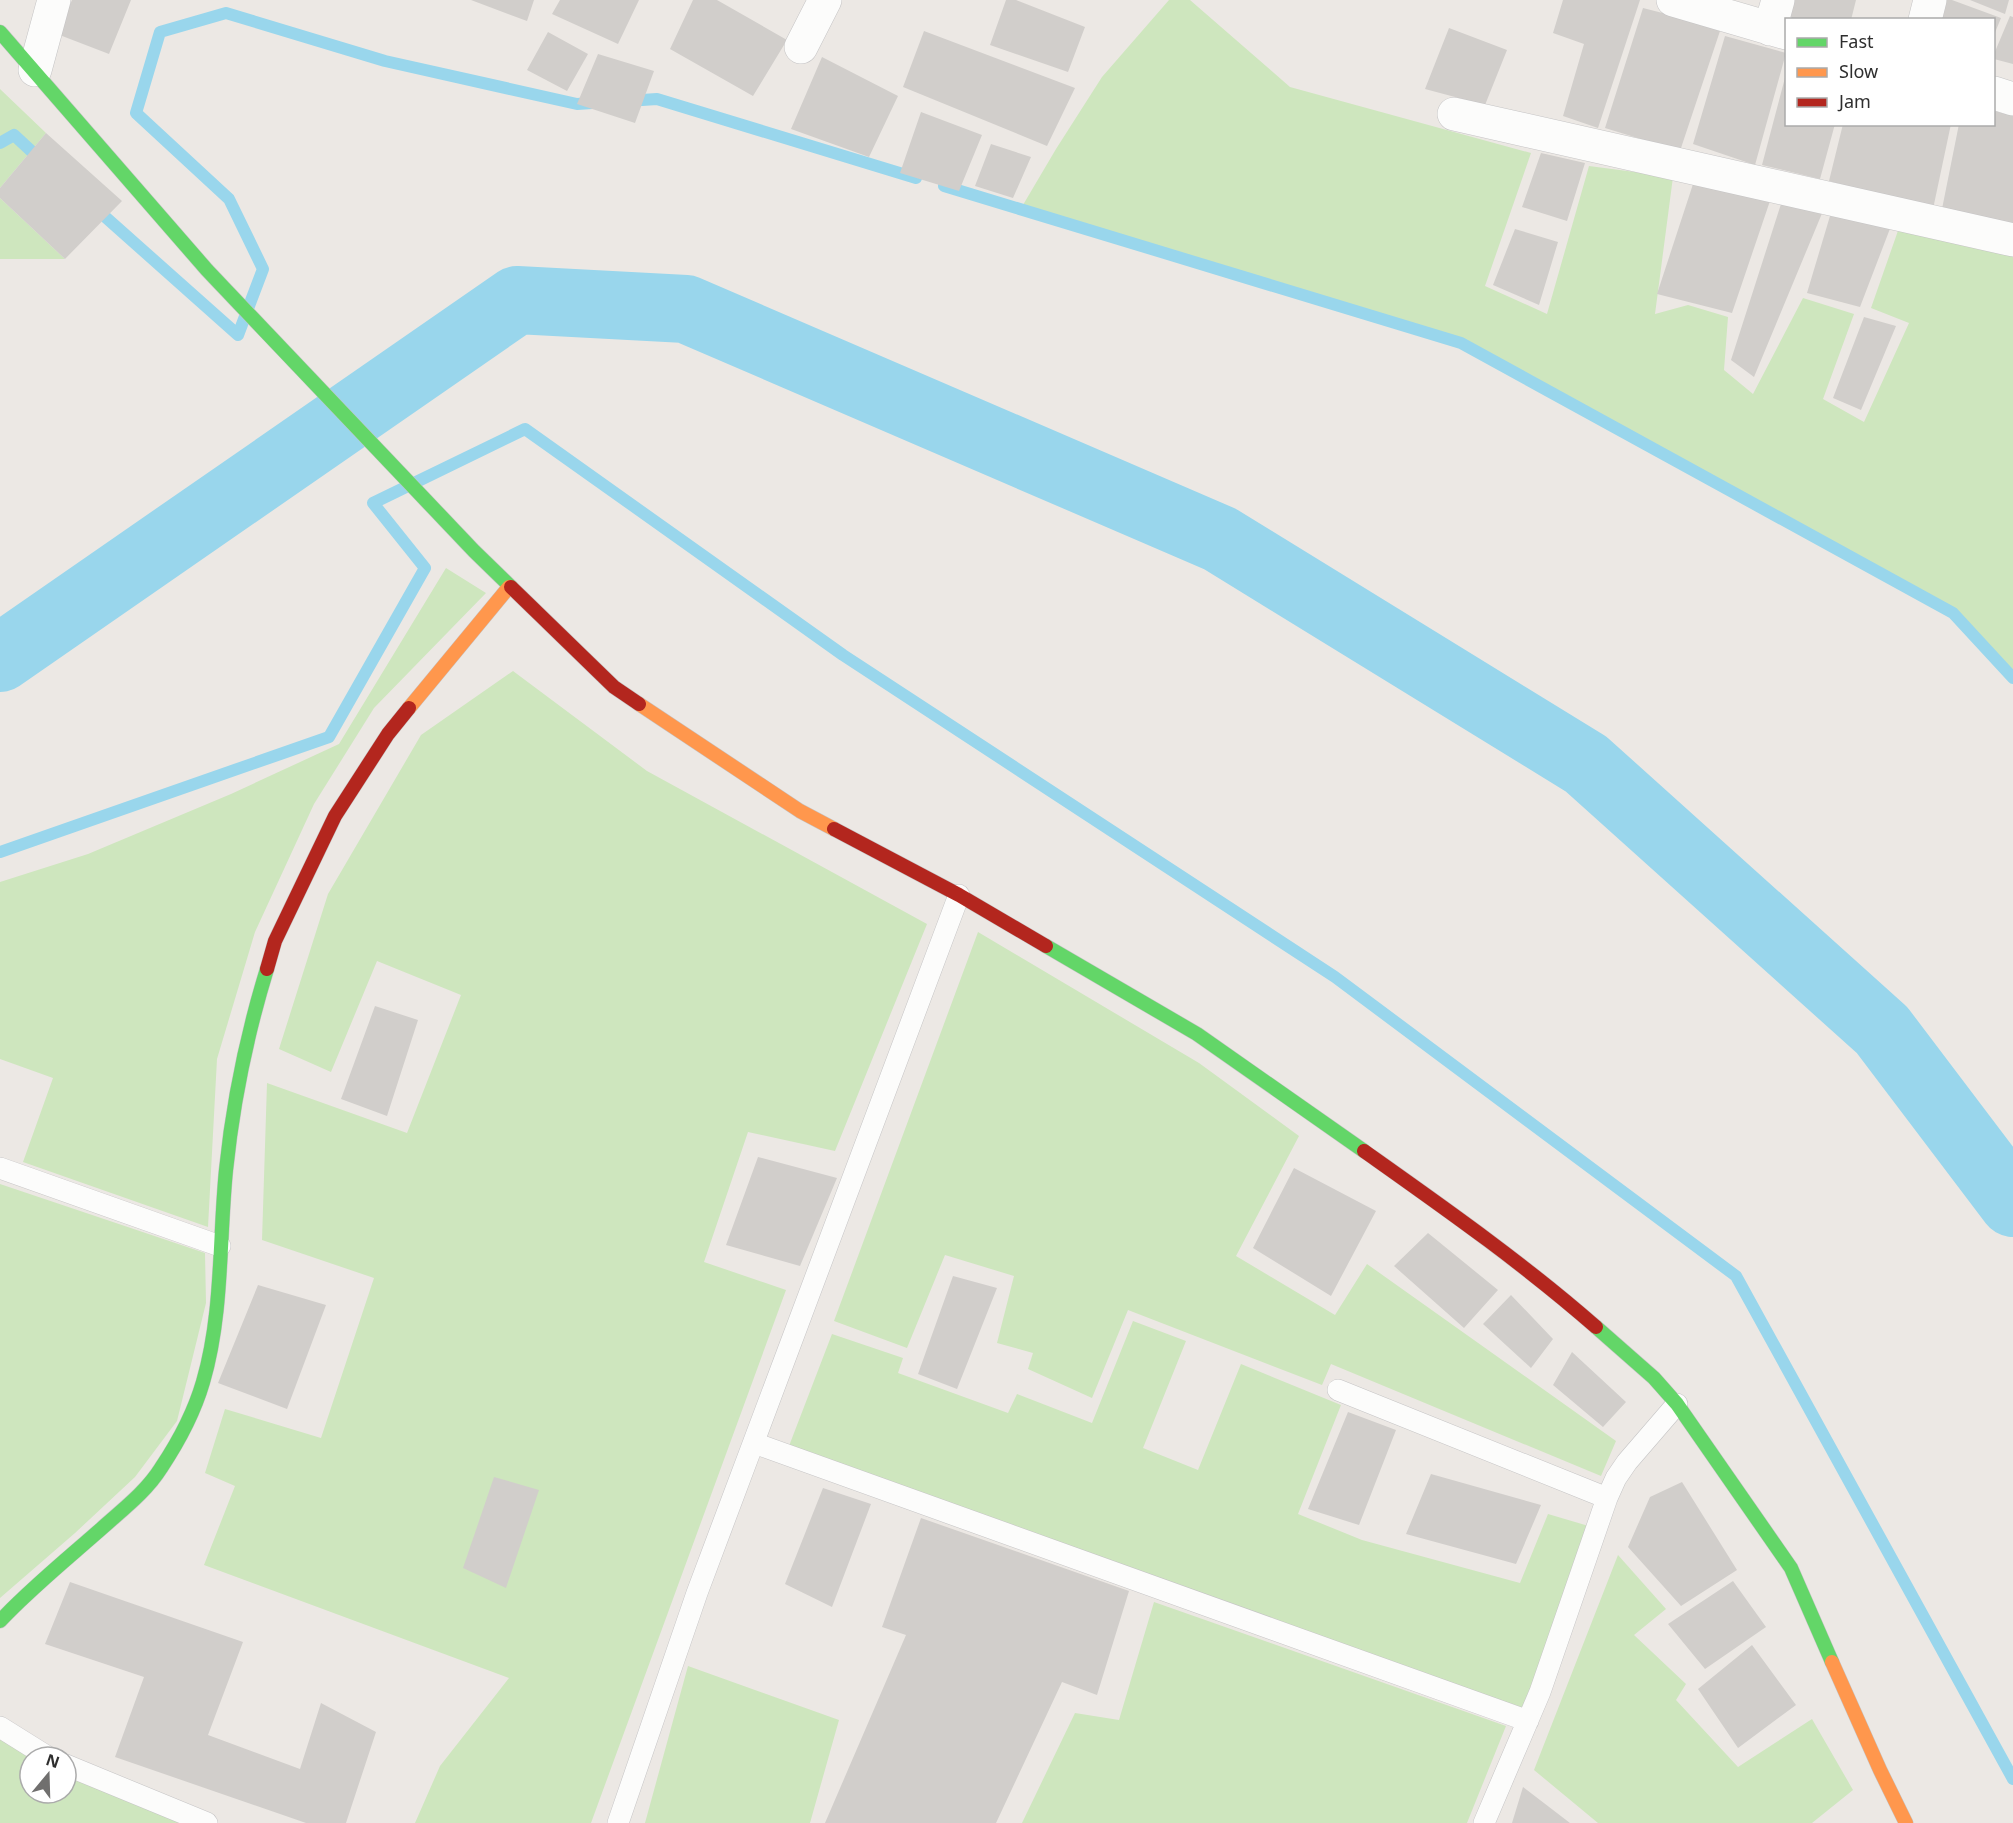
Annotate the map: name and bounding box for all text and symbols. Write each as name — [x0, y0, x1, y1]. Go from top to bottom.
legend — [1785, 18, 1995, 126]
text: Fast — [1839, 29, 1874, 53]
text: Slow — [1839, 59, 1878, 83]
text: Jam — [1837, 89, 1871, 113]
north arrow — [18, 1745, 78, 1805]
text: N — [43, 1748, 63, 1773]

